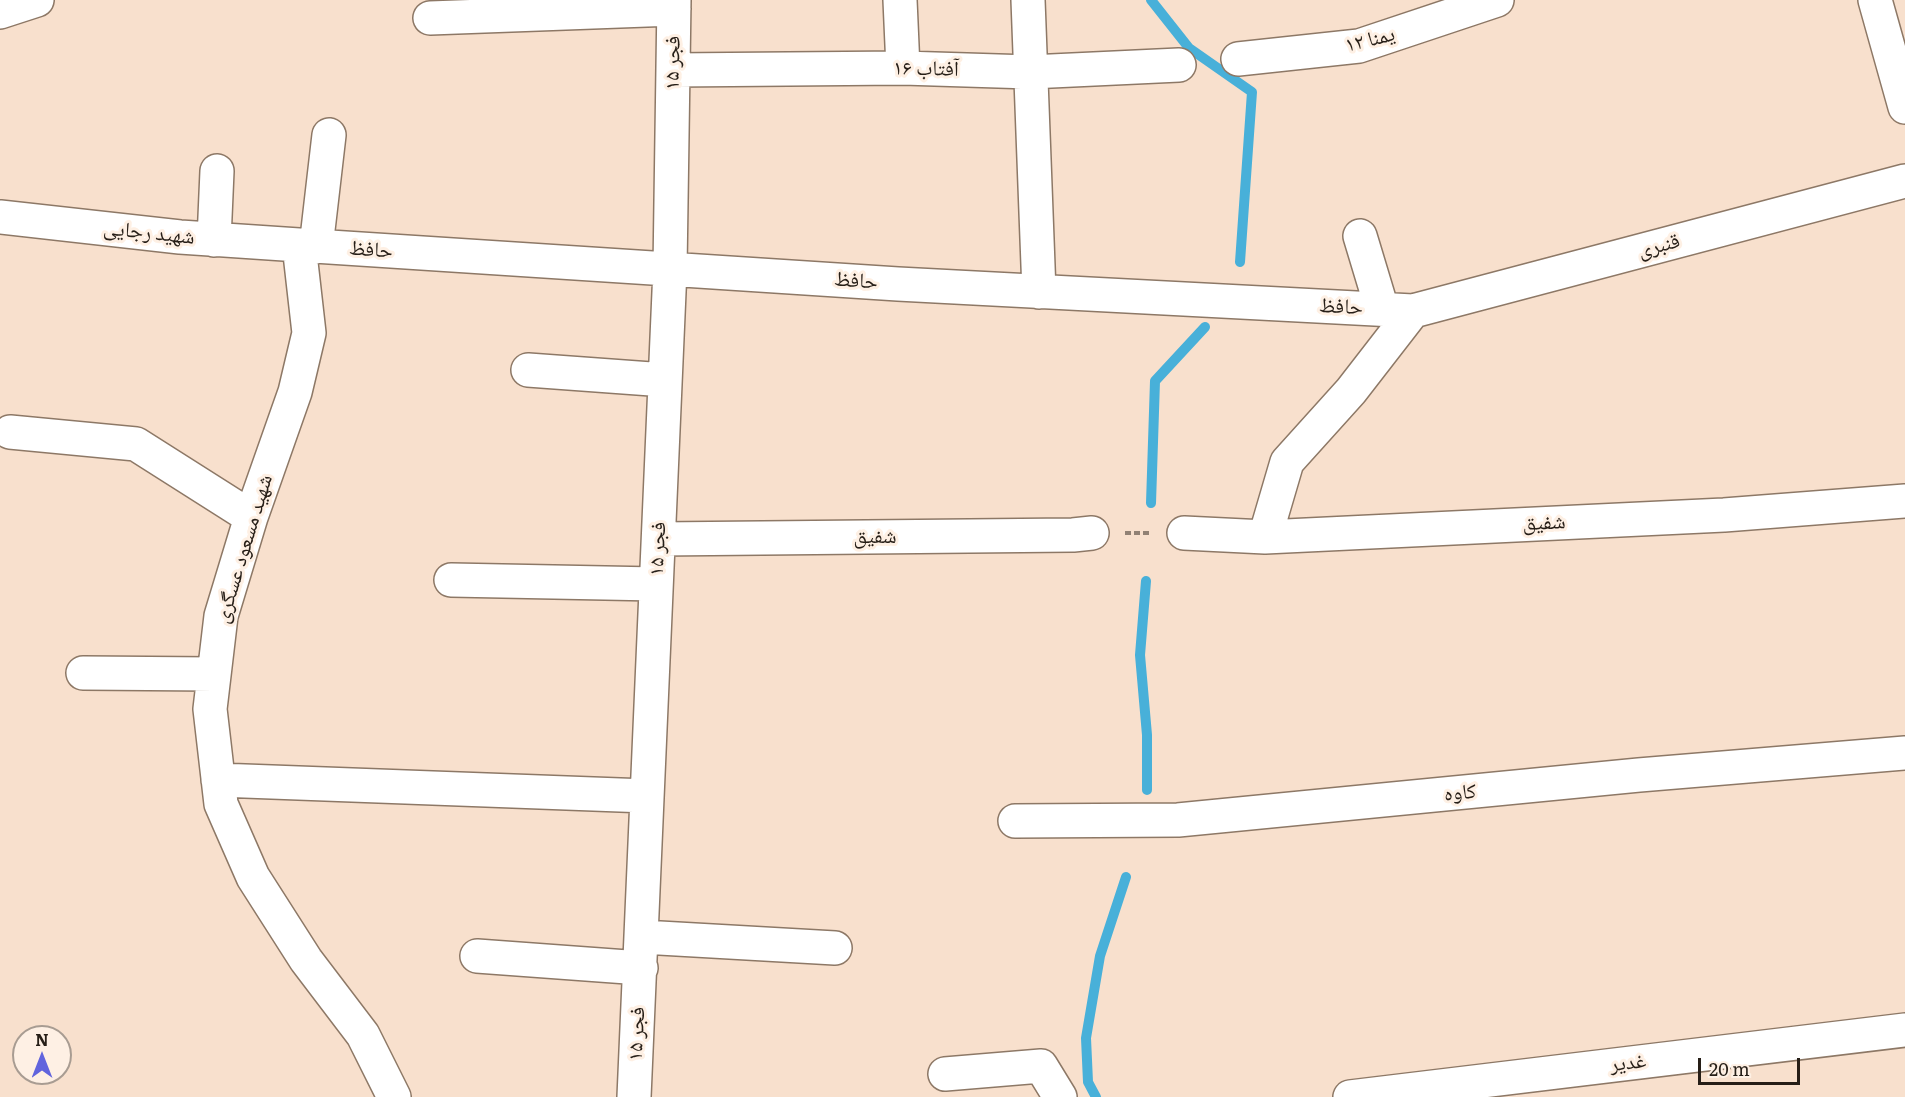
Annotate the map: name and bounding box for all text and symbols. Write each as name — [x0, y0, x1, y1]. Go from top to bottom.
street label: یمنا ۱۲ — [1343, 22, 1397, 58]
street label: فجر ۱۵ — [660, 36, 686, 90]
street label: آفتاب ۱۶ — [893, 56, 959, 82]
street label: شهید رجایی — [102, 216, 196, 250]
street label: قنبری — [1635, 228, 1683, 264]
street label: حافظ — [348, 236, 394, 264]
street label: حافظ — [833, 267, 879, 295]
street label: حافظ — [1318, 293, 1364, 321]
street label: شهید مسعود عسگری — [209, 472, 279, 626]
street label: شفیق — [1522, 510, 1566, 536]
street label: فجر ۱۵ — [644, 521, 672, 577]
street label: شفیق — [854, 524, 896, 550]
street label: کاوه — [1443, 779, 1477, 807]
street label: فجر ۱۵ — [623, 1006, 651, 1062]
north arrow — [12, 1025, 72, 1085]
text: N — [35, 1027, 49, 1051]
scale bar — [1701, 1046, 1803, 1084]
street label: غدیر — [1608, 1048, 1648, 1078]
text: 20 m — [1709, 1055, 1750, 1082]

